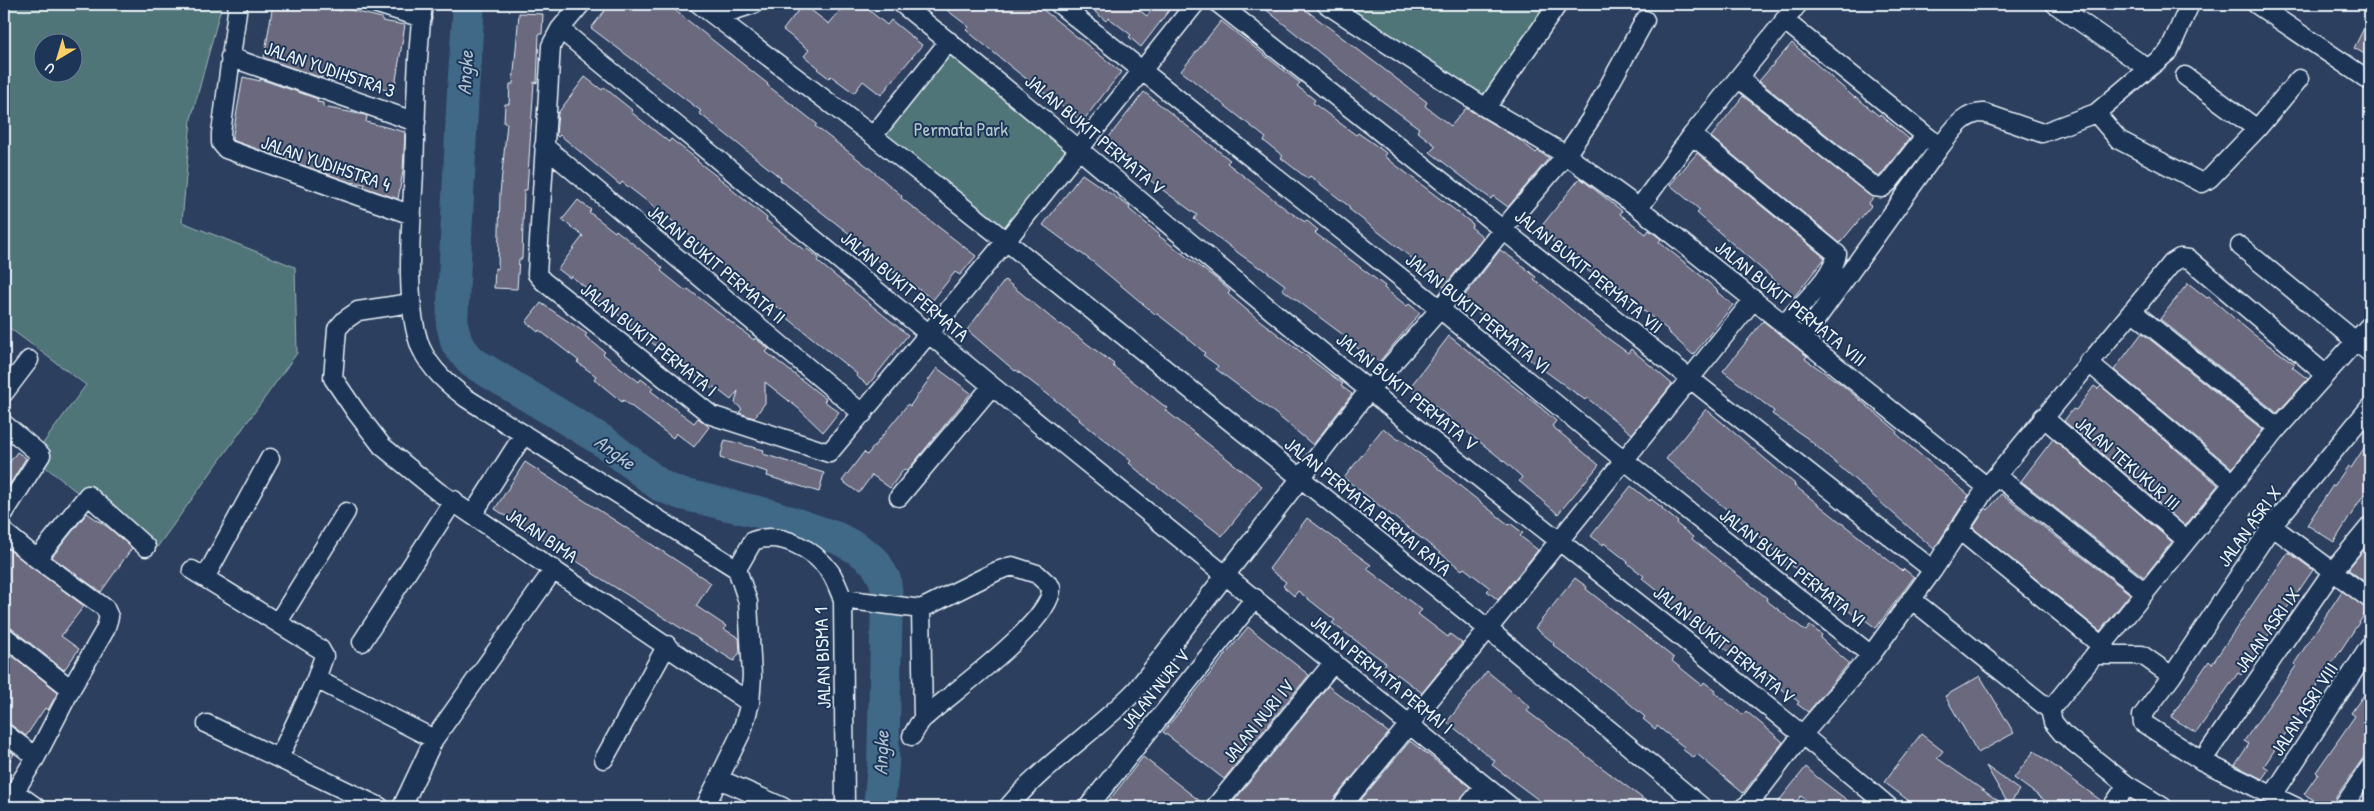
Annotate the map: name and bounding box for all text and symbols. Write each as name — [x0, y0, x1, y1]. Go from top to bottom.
north arrow — [32, 32, 82, 82]
street label: JALAN YUDIHSTRA 3 — [261, 34, 399, 104]
water label: Angke — [450, 49, 480, 96]
text: U — [41, 59, 59, 78]
street label: JALAN BUKIT PERMATA V — [1020, 68, 1171, 200]
park label: Permata Park — [914, 116, 1008, 142]
street label: JALAN YUDIHSTRA 4 — [258, 129, 394, 197]
street label: JALAN BUKIT PERMATA II — [642, 198, 792, 330]
street label: JALAN BUKIT PERMATA VII — [1509, 203, 1669, 339]
street label: JALAN BUKIT PERMATA — [835, 225, 975, 347]
street label: JALAN BUKIT PERMATA VIII — [1710, 234, 1872, 372]
street label: JALAN BUKIT PERMATA VI — [1400, 246, 1556, 380]
street label: JALAN BUKIT PERMATA I — [575, 276, 723, 402]
street label: JALAN BUKIT PERMATA V — [1331, 326, 1483, 456]
street label: JALAN TEKUKUR III — [2070, 410, 2186, 516]
water label: Angke — [589, 428, 642, 477]
street label: JALAN PERMATA PERMAI RAYA — [1279, 431, 1457, 581]
street label: JALAN ASRI X — [2211, 480, 2287, 572]
street label: JALAN BIMA — [501, 501, 583, 569]
street label: JALAN BUKIT PERMATA VI — [1714, 502, 1872, 632]
street label: JALAN BUKIT PERMATA V — [1648, 579, 1800, 709]
street label: JALAN ASRI IX — [2228, 582, 2306, 678]
street label: JALAN BISMA 1 — [807, 607, 837, 709]
street label: JALAN PERMATA PERMAI I — [1305, 608, 1459, 740]
street label: JALAN NURI V — [1115, 643, 1195, 734]
street label: JALAN ASRI VIII — [2264, 657, 2344, 761]
street label: JALAN NURI IV — [1216, 674, 1300, 768]
water label: Angke — [866, 730, 896, 775]

